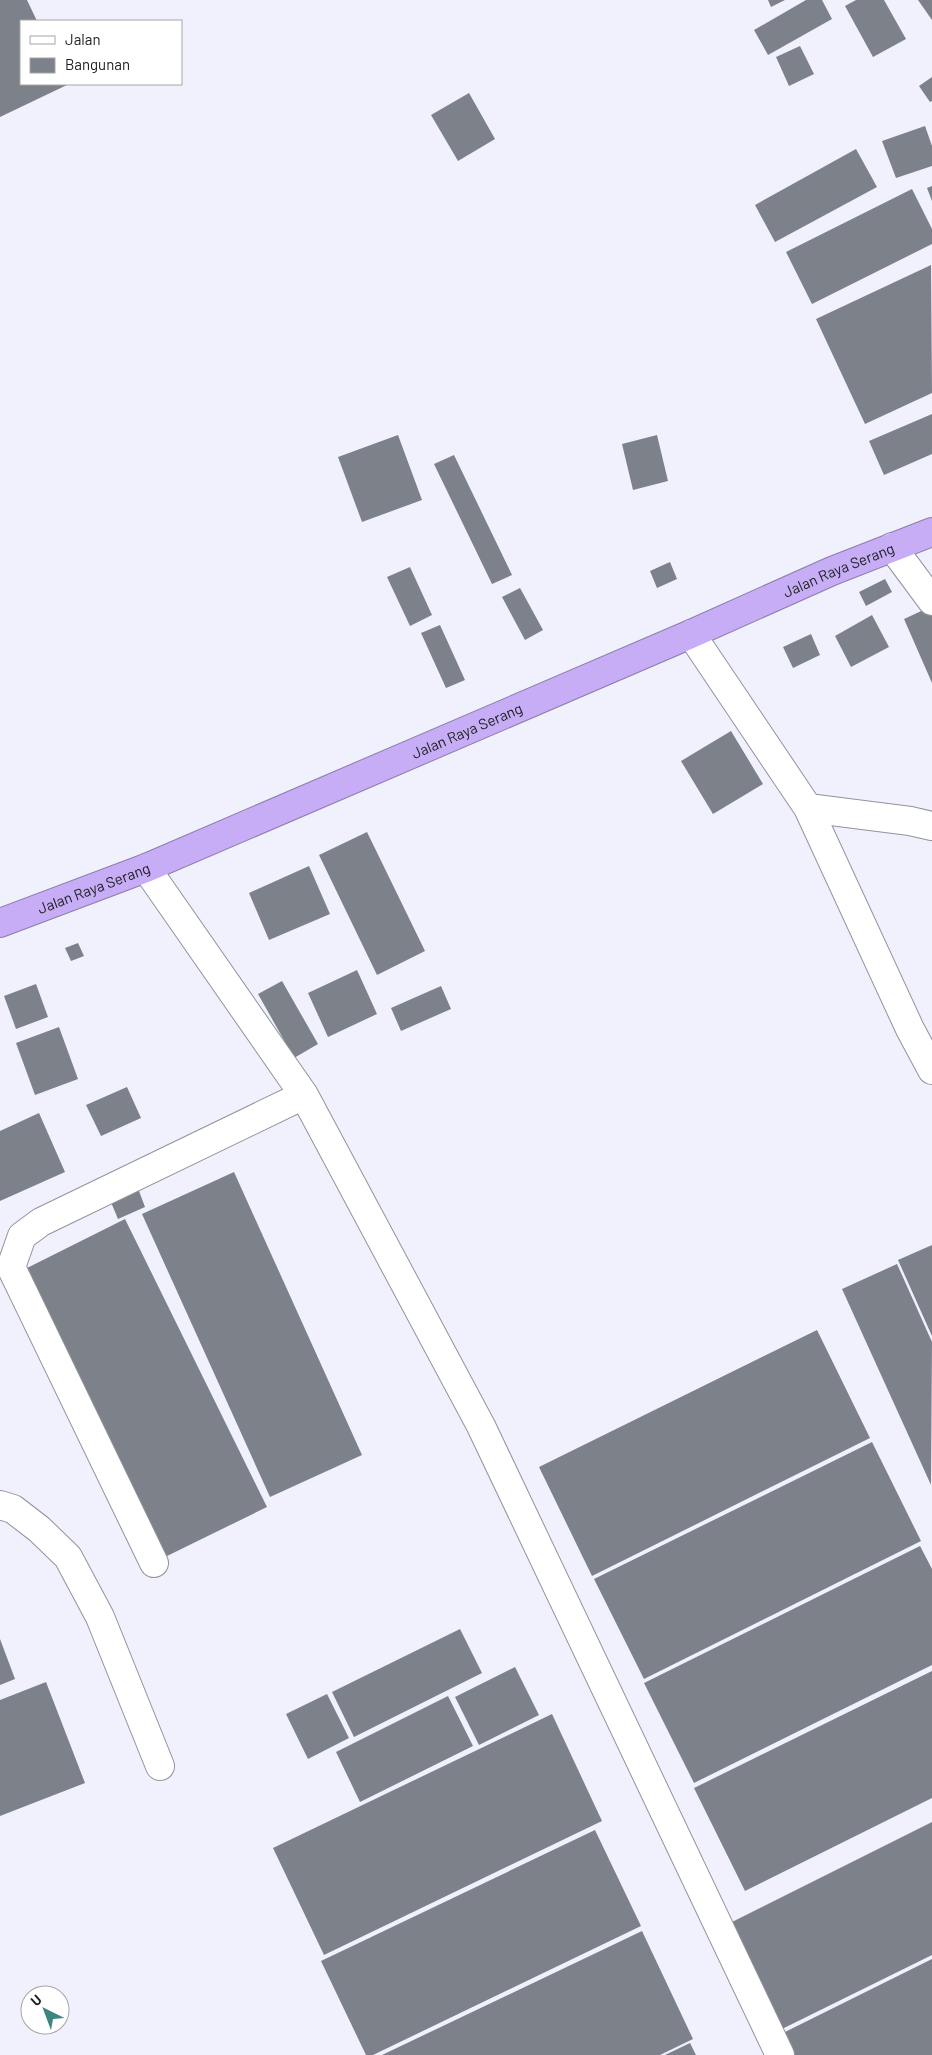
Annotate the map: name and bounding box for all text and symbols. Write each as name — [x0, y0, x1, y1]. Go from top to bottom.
legend — [20, 20, 182, 85]
text: Jalan — [65, 30, 101, 48]
text: Bangunan — [65, 55, 130, 73]
street label: Jalan Raya Serang — [780, 539, 897, 601]
street label: Jalan Raya Serang — [409, 699, 525, 762]
street label: Jalan Raya Serang — [35, 858, 152, 917]
north arrow — [20, 1985, 70, 2035]
text: U — [27, 1991, 45, 2009]

